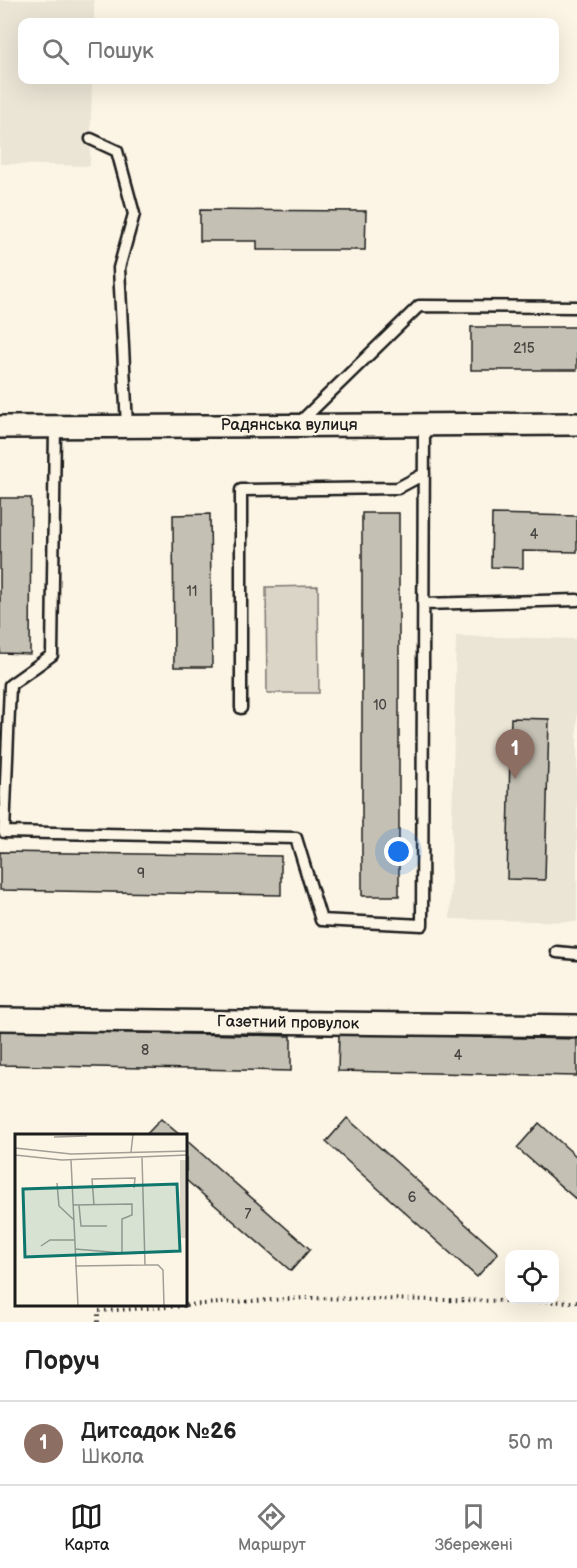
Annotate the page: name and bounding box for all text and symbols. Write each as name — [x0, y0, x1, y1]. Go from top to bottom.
search box — [18, 18, 559, 84]
icon: search — [39, 35, 72, 68]
text: Пошук — [87, 38, 154, 65]
house number: 215 — [513, 340, 535, 357]
street label: Радянська вулиця — [220, 416, 358, 435]
house number: 4 — [530, 526, 539, 543]
house number: 11 — [187, 583, 197, 600]
house number: 10 — [373, 697, 387, 714]
pin: 1 — [496, 730, 534, 779]
your location — [384, 837, 413, 866]
house number: 9 — [137, 865, 145, 882]
street label: Газетний провулок — [217, 1012, 360, 1034]
house number: 8 — [141, 1042, 149, 1059]
house number: 4 — [454, 1047, 463, 1064]
inset map — [15, 1134, 188, 1307]
house number: 6 — [408, 1189, 417, 1206]
house number: 7 — [245, 1206, 252, 1223]
map controls — [505, 1250, 559, 1304]
button: locate — [505, 1250, 559, 1304]
text: Поруч — [24, 1346, 100, 1377]
text: Дитсадок №26 — [81, 1418, 237, 1445]
text: 1 — [39, 1431, 48, 1455]
text: 50 m — [508, 1431, 553, 1455]
text: Школа — [81, 1445, 144, 1469]
tab: Карта — [64, 1500, 109, 1555]
tab: Маршрут — [238, 1500, 306, 1555]
tab: Збережені — [435, 1500, 513, 1555]

